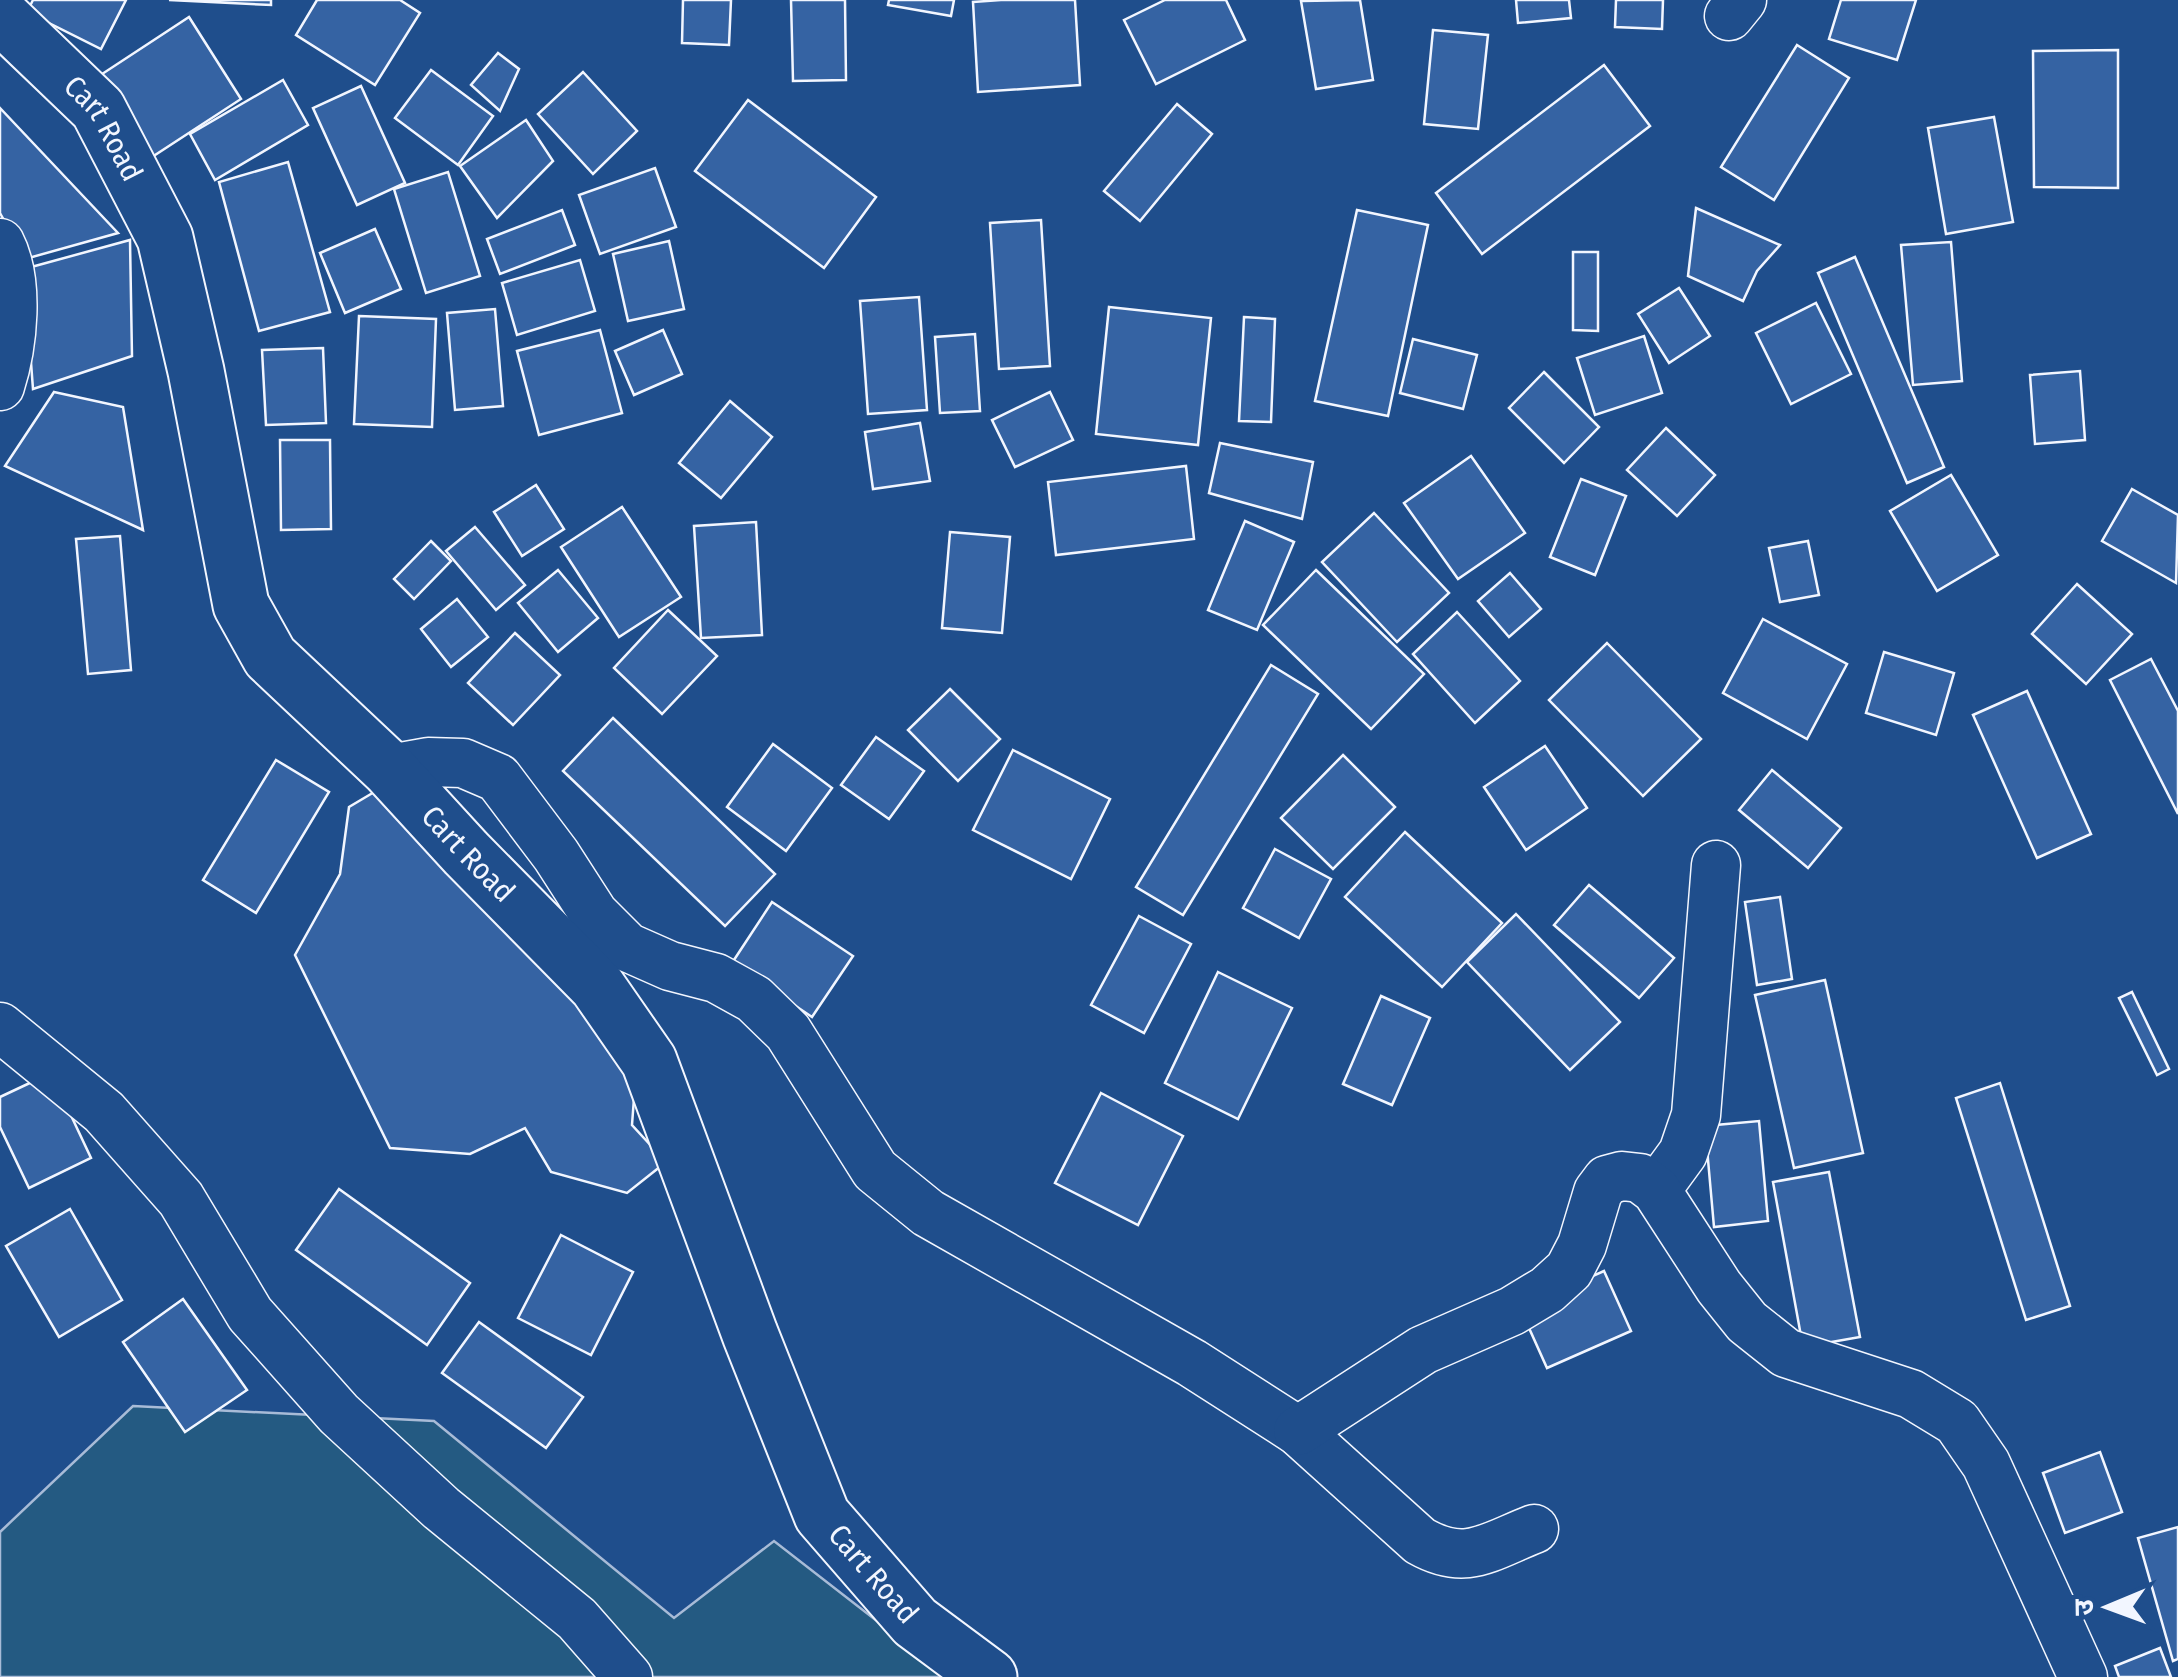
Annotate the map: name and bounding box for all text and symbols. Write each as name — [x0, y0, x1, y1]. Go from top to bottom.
street label: Cart Road — [56, 68, 150, 187]
street label: Cart Road — [414, 798, 522, 910]
street label: Cart Road — [821, 1517, 926, 1631]
north arrow — [2058, 1557, 2158, 1657]
text: उ — [2067, 1598, 2100, 1616]

